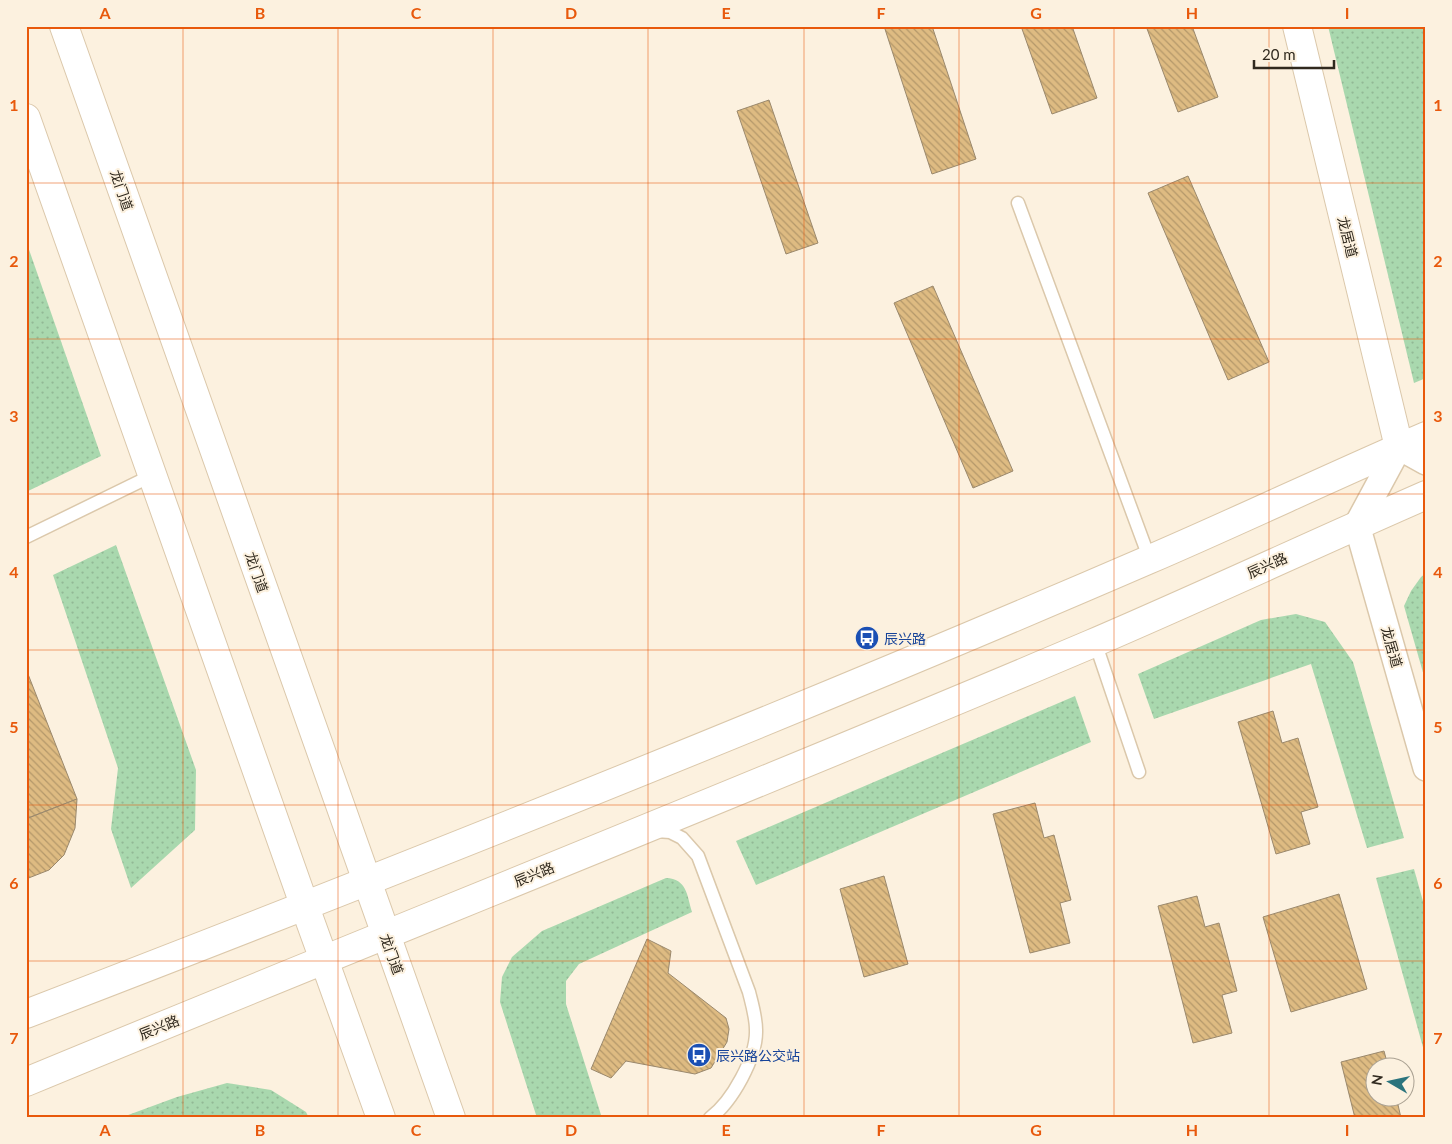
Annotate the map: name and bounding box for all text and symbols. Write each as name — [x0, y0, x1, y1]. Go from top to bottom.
text: A — [98, 3, 111, 22]
text: B — [255, 3, 265, 22]
text: C — [411, 3, 422, 22]
text: D — [565, 3, 577, 22]
text: E — [721, 3, 731, 22]
text: F — [876, 3, 886, 22]
text: G — [1030, 3, 1042, 22]
text: H — [1186, 3, 1198, 22]
text: I — [1345, 3, 1349, 22]
scale bar — [1254, 38, 1334, 70]
text: 20 m — [1262, 45, 1296, 63]
text: 1 — [9, 95, 19, 114]
text: 1 — [1433, 95, 1443, 114]
street label: 龙门道 — [107, 167, 137, 213]
street label: 龙居道 — [1335, 215, 1361, 259]
text: 2 — [9, 251, 19, 270]
text: 2 — [1433, 251, 1443, 270]
text: 3 — [9, 406, 19, 425]
text: 3 — [1433, 406, 1443, 425]
street label: 龙门道 — [242, 549, 272, 595]
street label: 辰兴路 — [1244, 549, 1290, 581]
text: 4 — [9, 562, 19, 581]
text: 4 — [1433, 562, 1443, 581]
street label: 龙居道 — [1378, 624, 1406, 670]
bus stop icon: 辰兴路 — [854, 625, 880, 651]
place label: 辰兴路 — [884, 630, 926, 647]
text: 5 — [9, 717, 19, 736]
text: 5 — [1433, 717, 1443, 736]
street label: 辰兴路 — [511, 858, 557, 890]
text: 6 — [9, 873, 19, 892]
text: 6 — [1433, 873, 1443, 892]
street label: 龙门道 — [377, 931, 407, 977]
street label: 辰兴路 — [136, 1011, 182, 1043]
text: 7 — [9, 1028, 19, 1047]
text: 7 — [1433, 1028, 1443, 1047]
bus stop icon: 辰兴路公交站 — [686, 1042, 712, 1068]
place label: 辰兴路公交站 — [716, 1047, 800, 1064]
north arrow — [1364, 1056, 1414, 1106]
text: N — [1367, 1073, 1386, 1087]
text: A — [98, 1120, 111, 1139]
text: B — [255, 1120, 265, 1139]
text: C — [411, 1120, 422, 1139]
text: D — [565, 1120, 577, 1139]
text: E — [721, 1120, 731, 1139]
text: F — [876, 1120, 886, 1139]
text: G — [1030, 1120, 1042, 1139]
text: H — [1186, 1120, 1198, 1139]
text: I — [1345, 1120, 1349, 1139]

